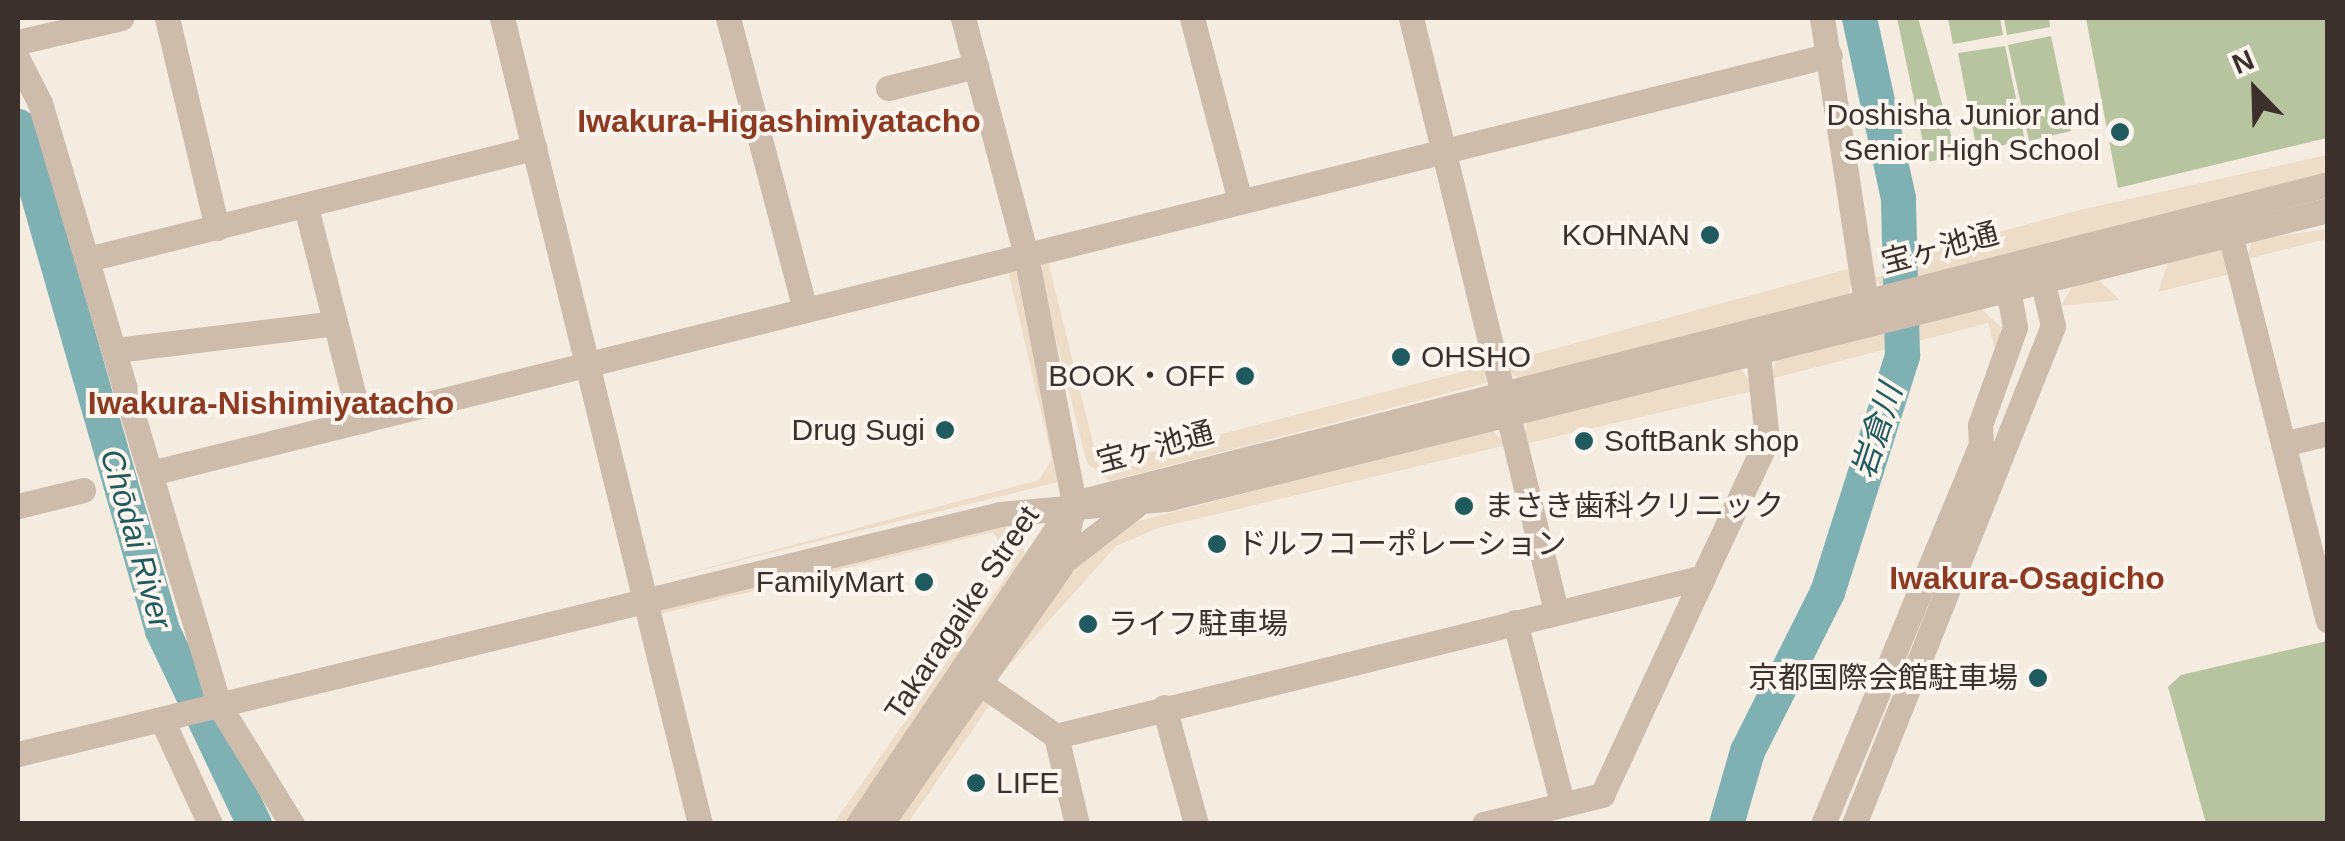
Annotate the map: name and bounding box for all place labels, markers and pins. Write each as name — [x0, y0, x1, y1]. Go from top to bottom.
place label: Doshisha Junior and Senior High School — [1826, 97, 2100, 168]
marker: Doshisha Junior and Senior High School — [2109, 121, 2131, 143]
place label: KOHNAN — [1562, 217, 1690, 253]
marker: KOHNAN — [1699, 224, 1721, 246]
place label: OHSHO — [1421, 339, 1531, 375]
marker: OHSHO — [1390, 346, 1412, 368]
place label: BOOK・OFF — [1048, 358, 1225, 394]
marker: BOOK・OFF — [1234, 365, 1256, 387]
place label: Drug Sugi — [792, 412, 925, 448]
marker: Drug Sugi — [934, 419, 956, 441]
place label: SoftBank shop — [1604, 423, 1799, 459]
marker: SoftBank shop — [1573, 430, 1595, 452]
place label: まさき歯科クリニック — [1484, 488, 1784, 524]
marker: まさき歯科クリニック — [1453, 495, 1475, 517]
place label: ドルフコーポレーション — [1237, 526, 1567, 562]
marker: ドルフコーポレーション — [1206, 533, 1228, 555]
place label: FamilyMart — [756, 564, 904, 600]
marker: FamilyMart — [913, 571, 935, 593]
place label: ライフ駐車場 — [1108, 606, 1288, 642]
marker: ライフ駐車場 — [1077, 613, 1099, 635]
place label: 京都国際会館駐車場 — [1748, 660, 2018, 696]
marker: 京都国際会館駐車場 — [2027, 667, 2049, 689]
place label: LIFE — [996, 765, 1059, 801]
marker: LIFE — [965, 772, 987, 794]

